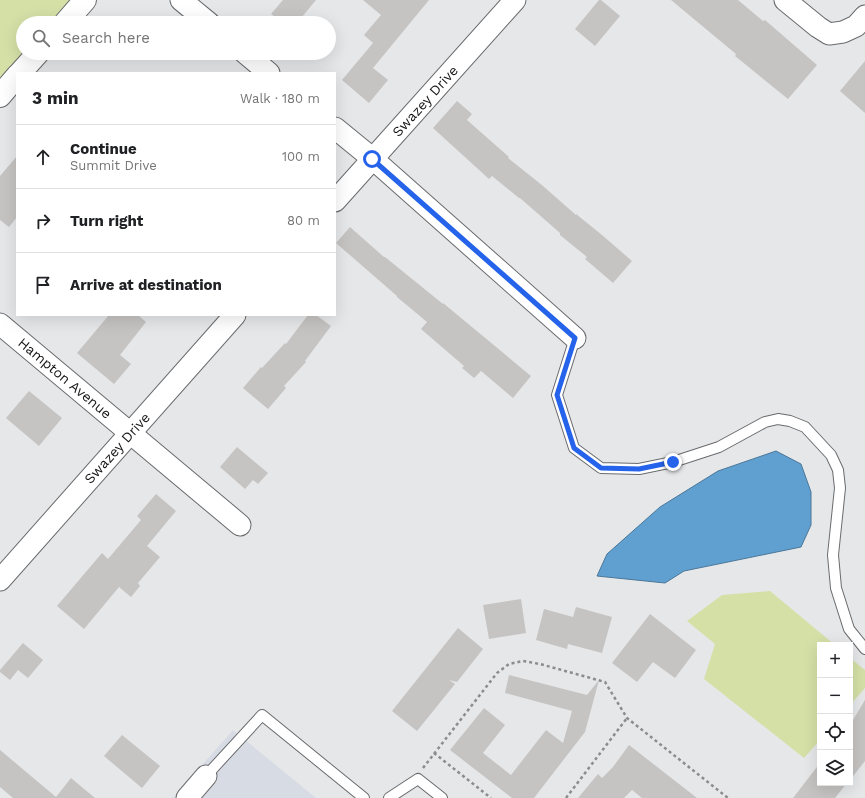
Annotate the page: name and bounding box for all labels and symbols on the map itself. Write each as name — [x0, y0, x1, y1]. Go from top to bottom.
street label: Swazey Drive — [389, 62, 461, 140]
route start — [363, 150, 381, 168]
street label: Hampton Avenue — [15, 334, 115, 422]
street label: Swazey Drive — [81, 409, 153, 487]
route end — [664, 453, 682, 471]

